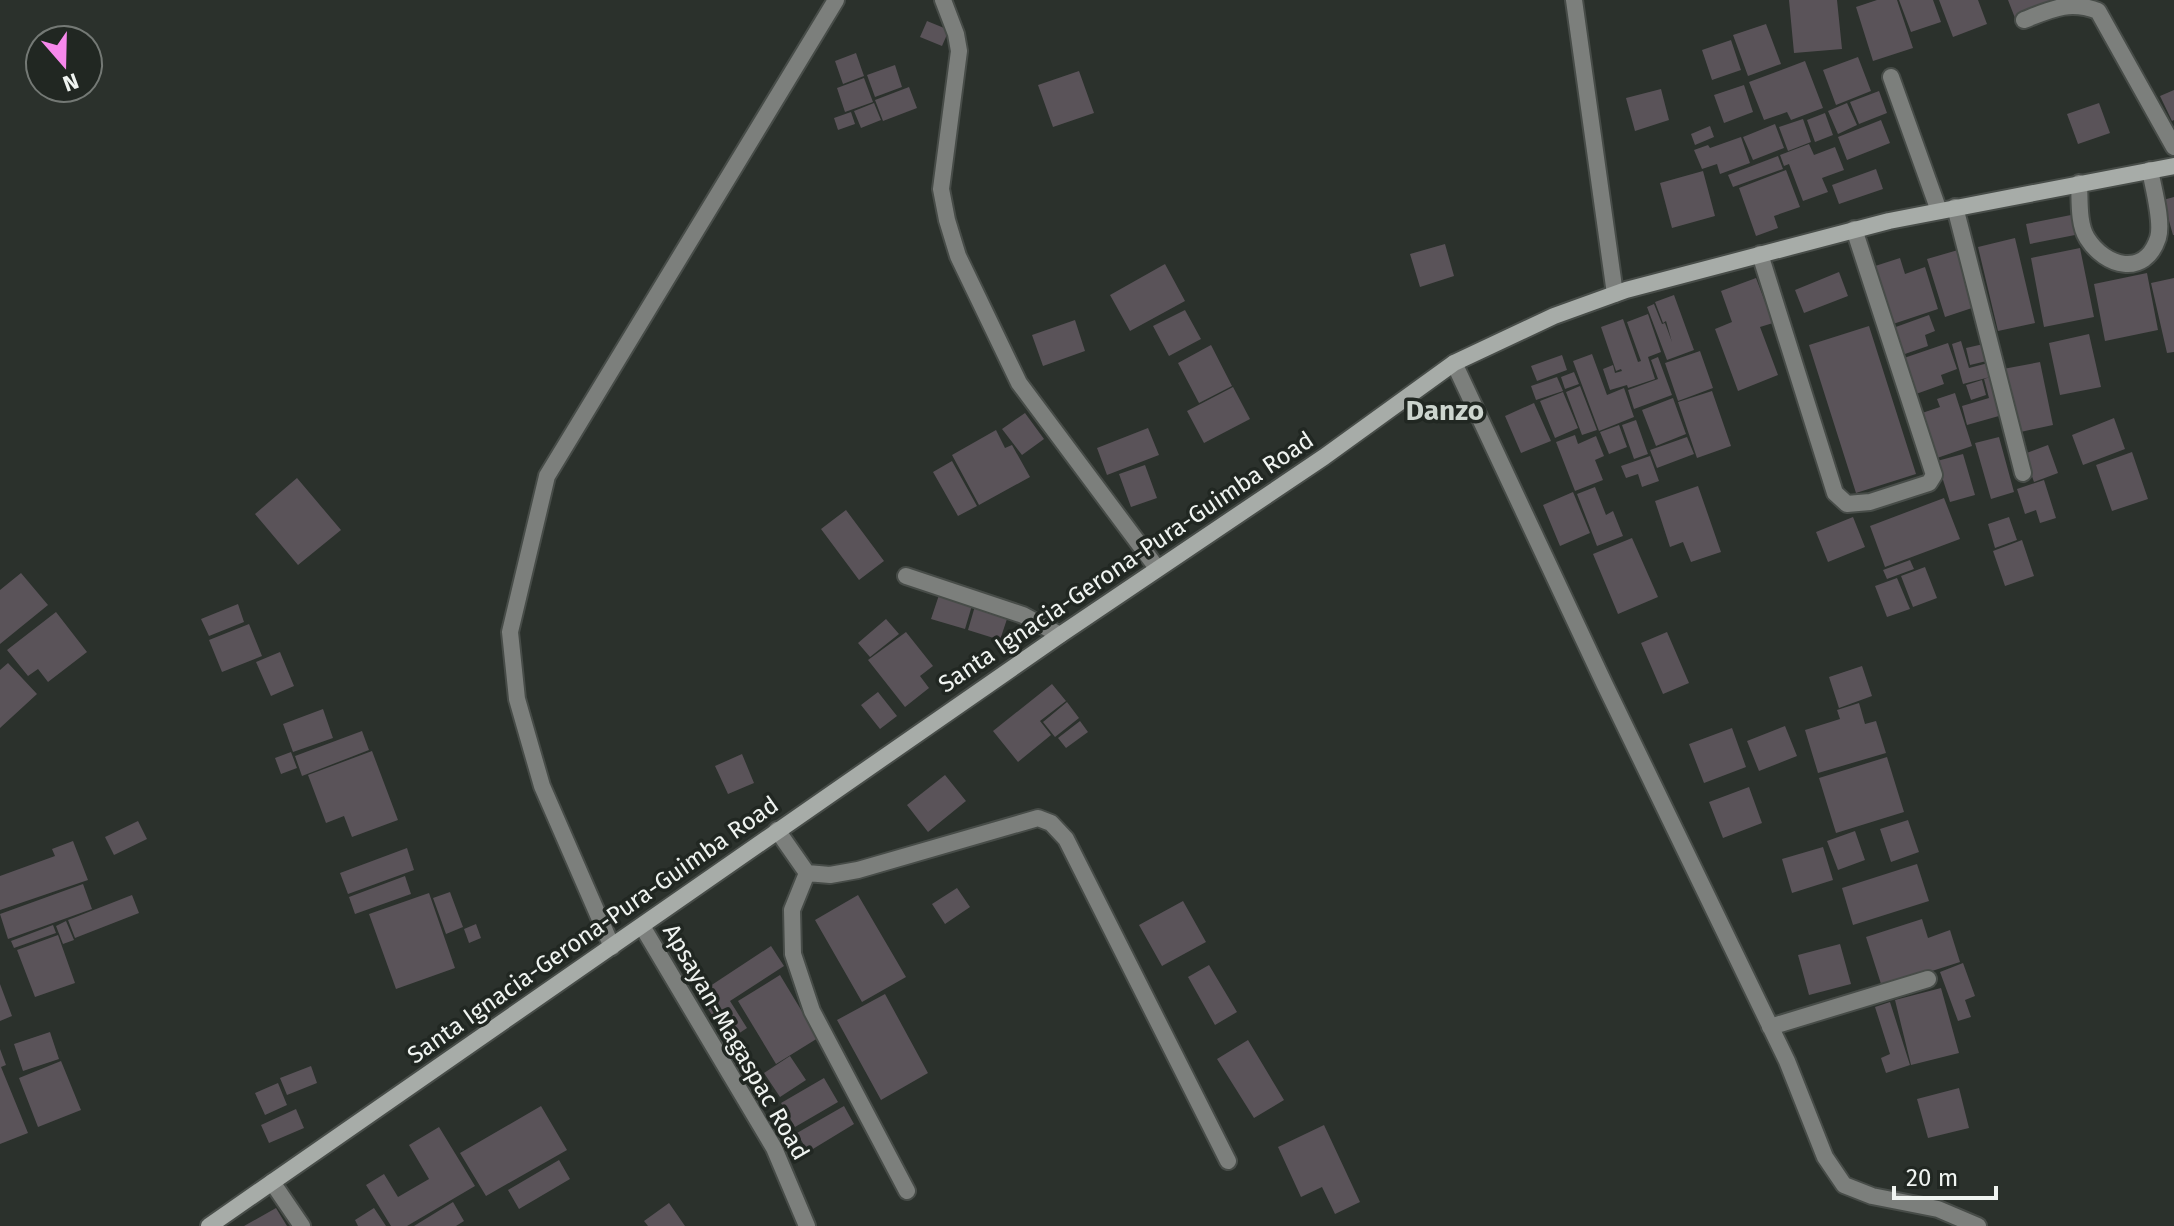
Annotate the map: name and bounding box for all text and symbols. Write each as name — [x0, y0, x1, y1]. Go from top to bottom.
north arrow — [24, 24, 104, 104]
text: N — [59, 67, 82, 98]
district label: Danzo — [1406, 394, 1484, 427]
street label: Santa Ignacia-Gerona-Pura-Guimba Road — [933, 426, 1319, 698]
street label: Santa Ignacia-Gerona-Pura-Guimba Road — [402, 791, 784, 1069]
street label: Apsayan-Magaspac Road — [657, 919, 815, 1165]
scale bar — [1894, 1150, 1996, 1200]
text: 20 m — [1906, 1164, 1958, 1192]

